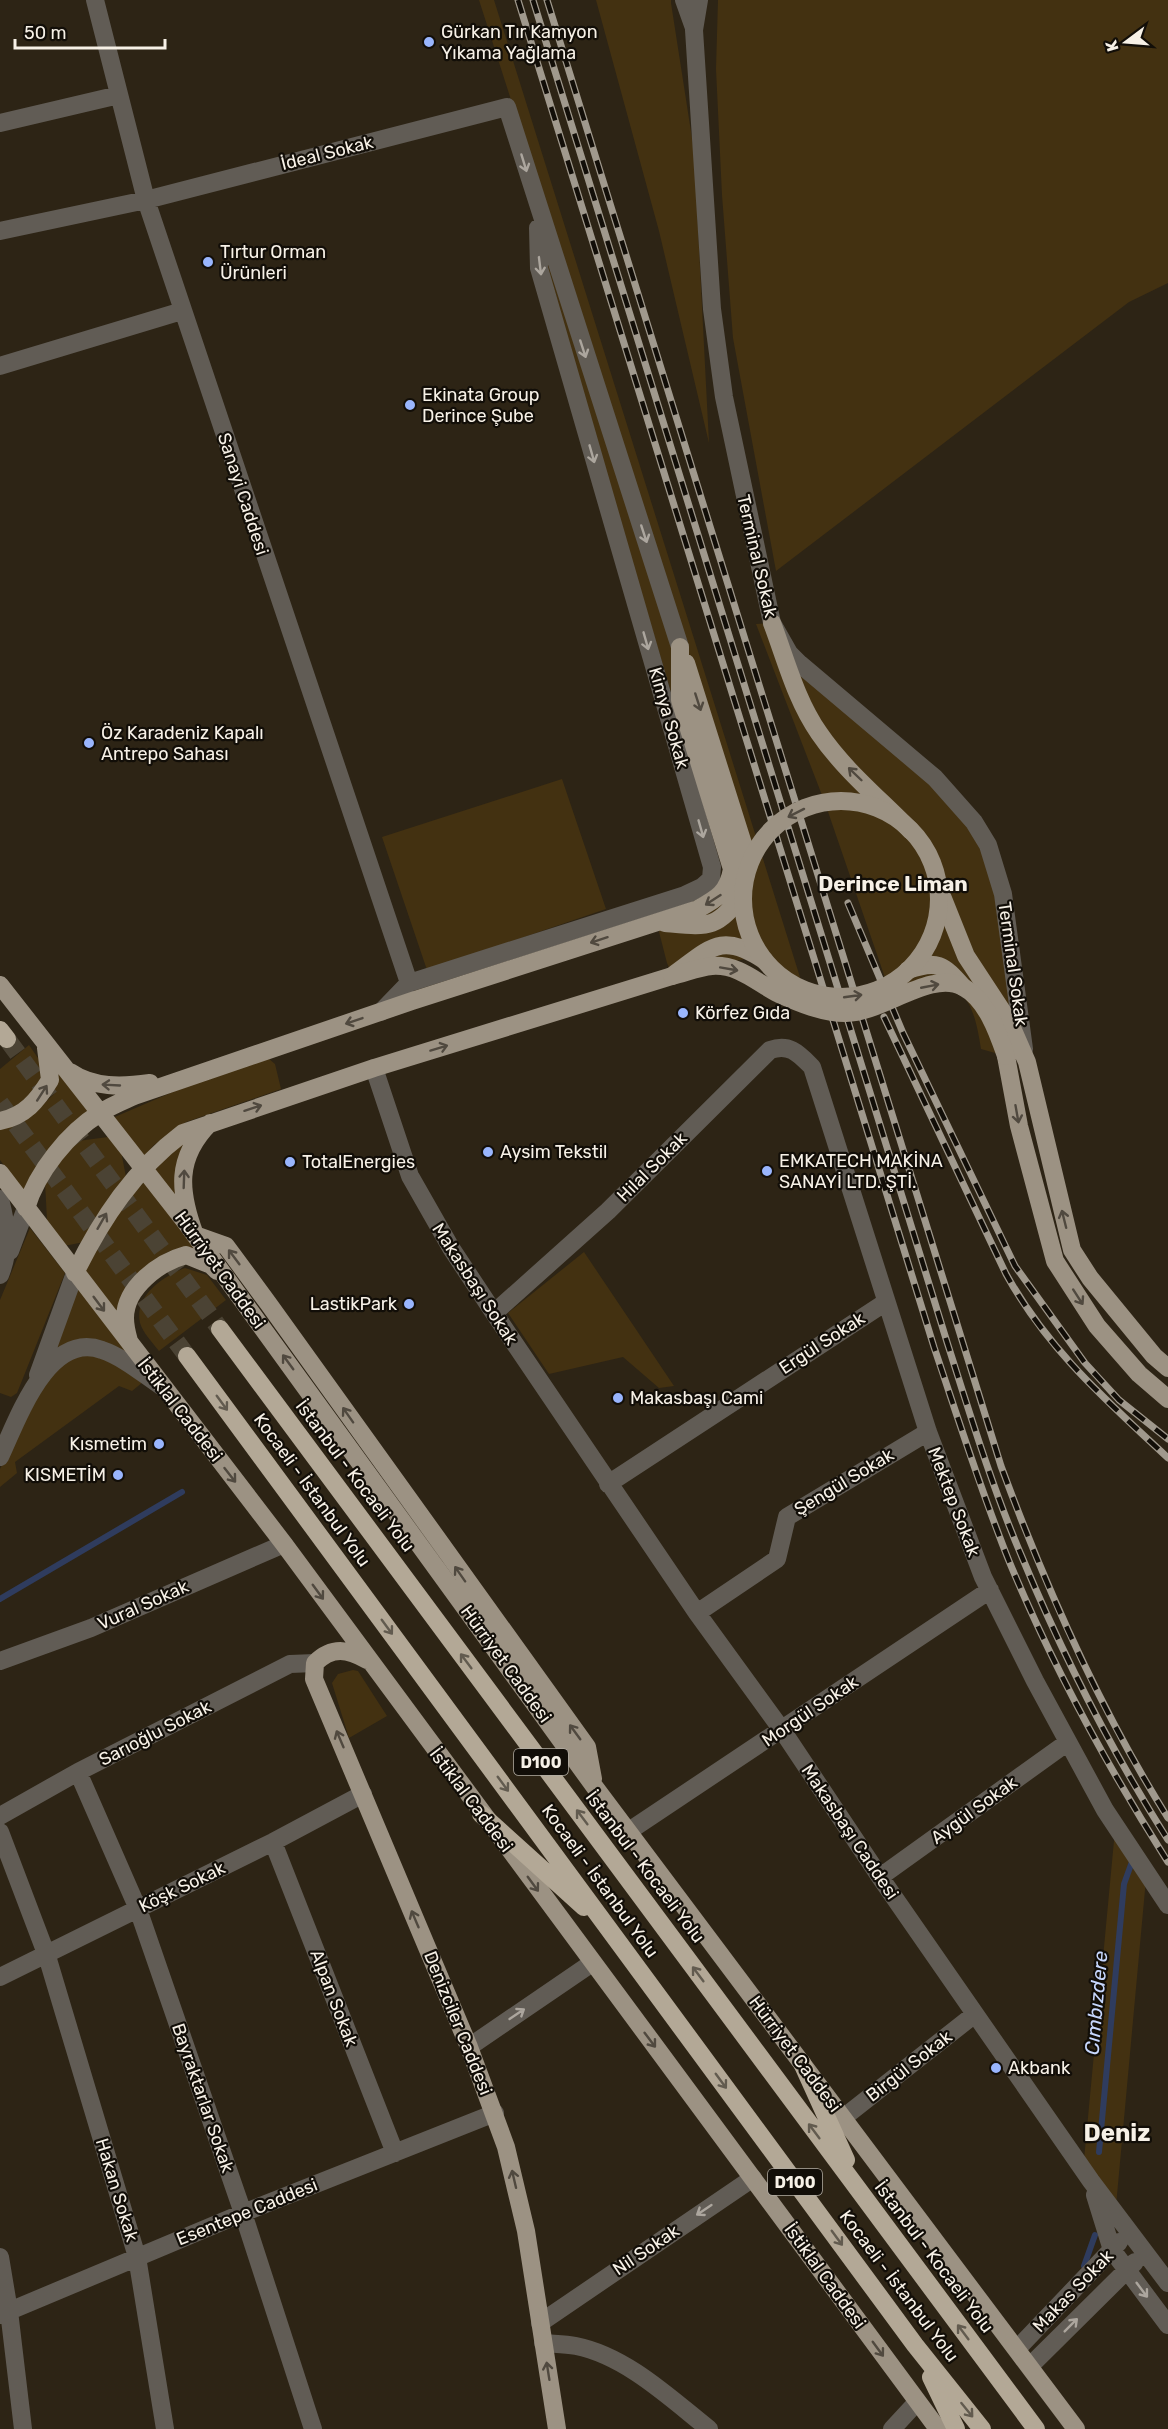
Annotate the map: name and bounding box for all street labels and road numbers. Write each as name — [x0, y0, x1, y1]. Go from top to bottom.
street label: İdeal Sokak — [279, 131, 376, 175]
street label: Sanayi Caddesi — [213, 430, 273, 558]
street label: Terminal Sokak — [732, 492, 782, 620]
street label: Kimya Sokak — [644, 665, 694, 772]
street label: Terminal Sokak — [993, 900, 1033, 1028]
street label: Hilal Sokak — [612, 1127, 692, 1207]
street label: Hürriyet Caddesi — [170, 1207, 270, 1333]
street label: Makasbaşı Sokak — [427, 1219, 523, 1350]
street label: Ergül Sokak — [775, 1307, 870, 1379]
street label: İstiklal Caddesi — [133, 1354, 227, 1466]
street label: İstanbul - Kocaeli Yolu — [291, 1396, 419, 1556]
street label: Kocaeli - İstanbul Yolu — [249, 1409, 375, 1571]
street label: Şengül Sokak — [790, 1443, 898, 1520]
street label: Mektep Sokak — [923, 1444, 985, 1561]
street label: Vural Sokak — [94, 1575, 193, 1635]
street label: Hürriyet Caddesi — [456, 1601, 556, 1727]
street label: Morgül Sokak — [758, 1670, 863, 1751]
street label: Sarıoğlu Sokak — [95, 1695, 215, 1771]
street label: İstiklal Caddesi — [425, 1744, 517, 1856]
road number: D100 — [514, 1749, 568, 1775]
street label: Makasbaşı Caddesi — [797, 1760, 903, 1904]
street label: Aygül Sokak — [927, 1771, 1022, 1849]
street label: İstanbul - Kocaeli Yolu — [581, 1787, 709, 1947]
street label: Kocaeli - İstanbul Yolu — [537, 1800, 663, 1962]
street label: Köşk Sokak — [135, 1856, 229, 1917]
street label: Alpan Sokak — [305, 1946, 363, 2050]
street label: Denizciler Caddesi — [419, 1948, 497, 2098]
street label: Hürriyet Caddesi — [744, 1992, 846, 2116]
street label: Bayraktarlar Sokak — [167, 2020, 239, 2176]
street label: Birgül Sokak — [862, 2025, 957, 2106]
street label: Hakan Sokak — [91, 2136, 143, 2245]
road number: D100 — [768, 2169, 822, 2195]
street label: Esentepe Caddesi — [173, 2174, 321, 2250]
street label: İstanbul - Kocaeli Yolu — [870, 2177, 998, 2337]
street label: Kocaeli - İstanbul Yolu — [835, 2206, 963, 2366]
street label: Nil Sokak — [609, 2219, 684, 2280]
street label: İstiklal Caddesi — [779, 2219, 871, 2333]
street label: Makas Sokak — [1028, 2244, 1118, 2337]

